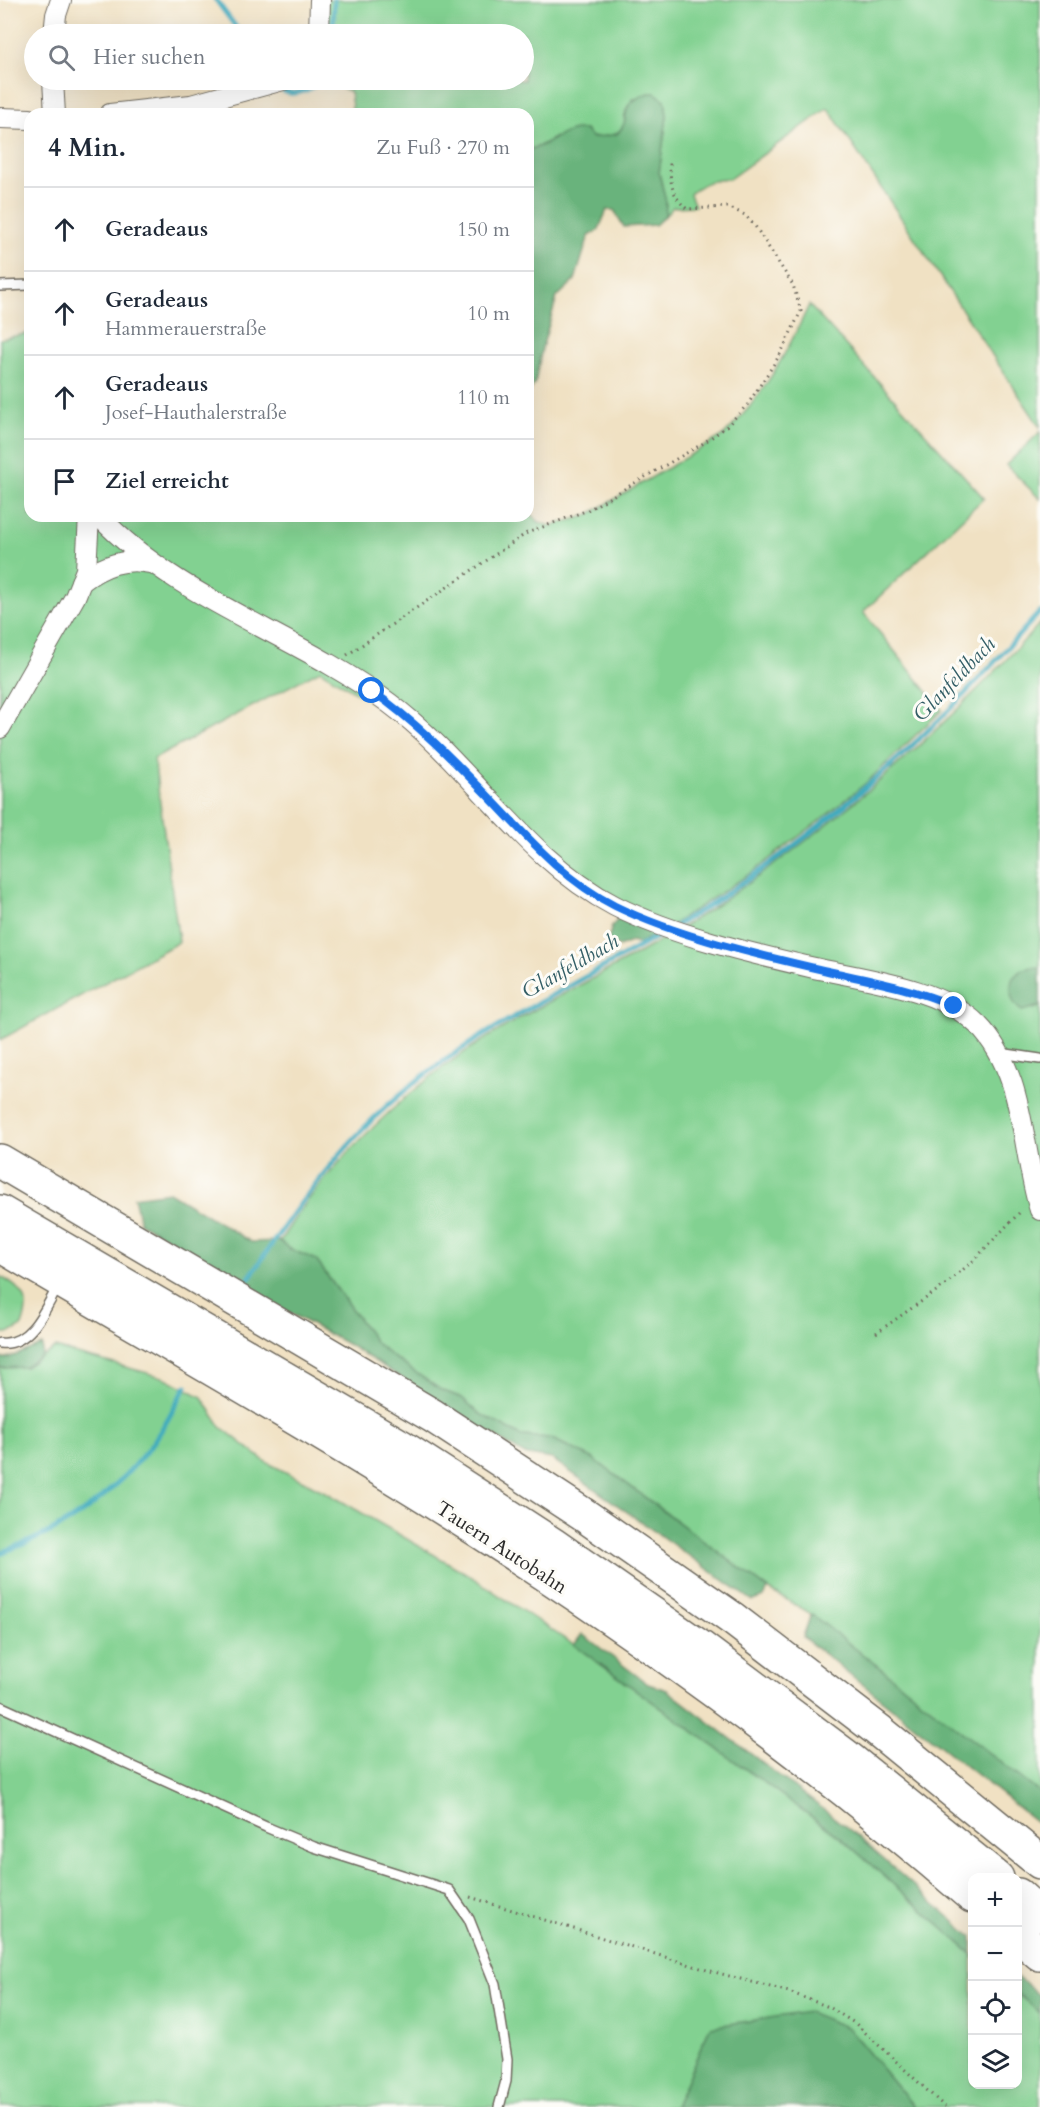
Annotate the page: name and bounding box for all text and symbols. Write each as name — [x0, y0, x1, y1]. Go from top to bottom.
search box — [24, 24, 534, 90]
icon: search — [45, 41, 78, 74]
text: Hier suchen — [93, 42, 206, 72]
text: 4 Min. — [48, 130, 126, 165]
text: Zu Fuß · 270 m — [376, 134, 510, 161]
icon: ahead — [48, 213, 81, 246]
text: Geradeaus — [105, 214, 208, 244]
text: 150 m — [457, 216, 510, 243]
text: Geradeaus — [105, 285, 208, 315]
icon: ahead — [48, 297, 81, 330]
text: 10 m — [467, 300, 510, 327]
text: Hammerauerstraße — [105, 315, 267, 342]
text: Geradeaus — [105, 369, 208, 399]
icon: ahead — [48, 381, 81, 414]
text: 110 m — [457, 384, 510, 411]
text: Josef-Hauthalerstraße — [105, 399, 287, 426]
icon: arrive — [48, 465, 81, 498]
text: Ziel erreicht — [105, 466, 229, 496]
water label: Glanfeldbach — [907, 631, 1002, 728]
route start — [358, 677, 384, 703]
water label: Glanfeldbach — [517, 927, 624, 1006]
route end — [940, 992, 966, 1018]
street label: Tauern Autobahn — [431, 1495, 573, 1600]
map controls — [968, 1873, 1022, 2089]
button: + — [968, 1873, 1022, 1927]
button: − — [968, 1927, 1022, 1981]
button: locate — [968, 1981, 1022, 2035]
button: layers — [968, 2035, 1022, 2089]

